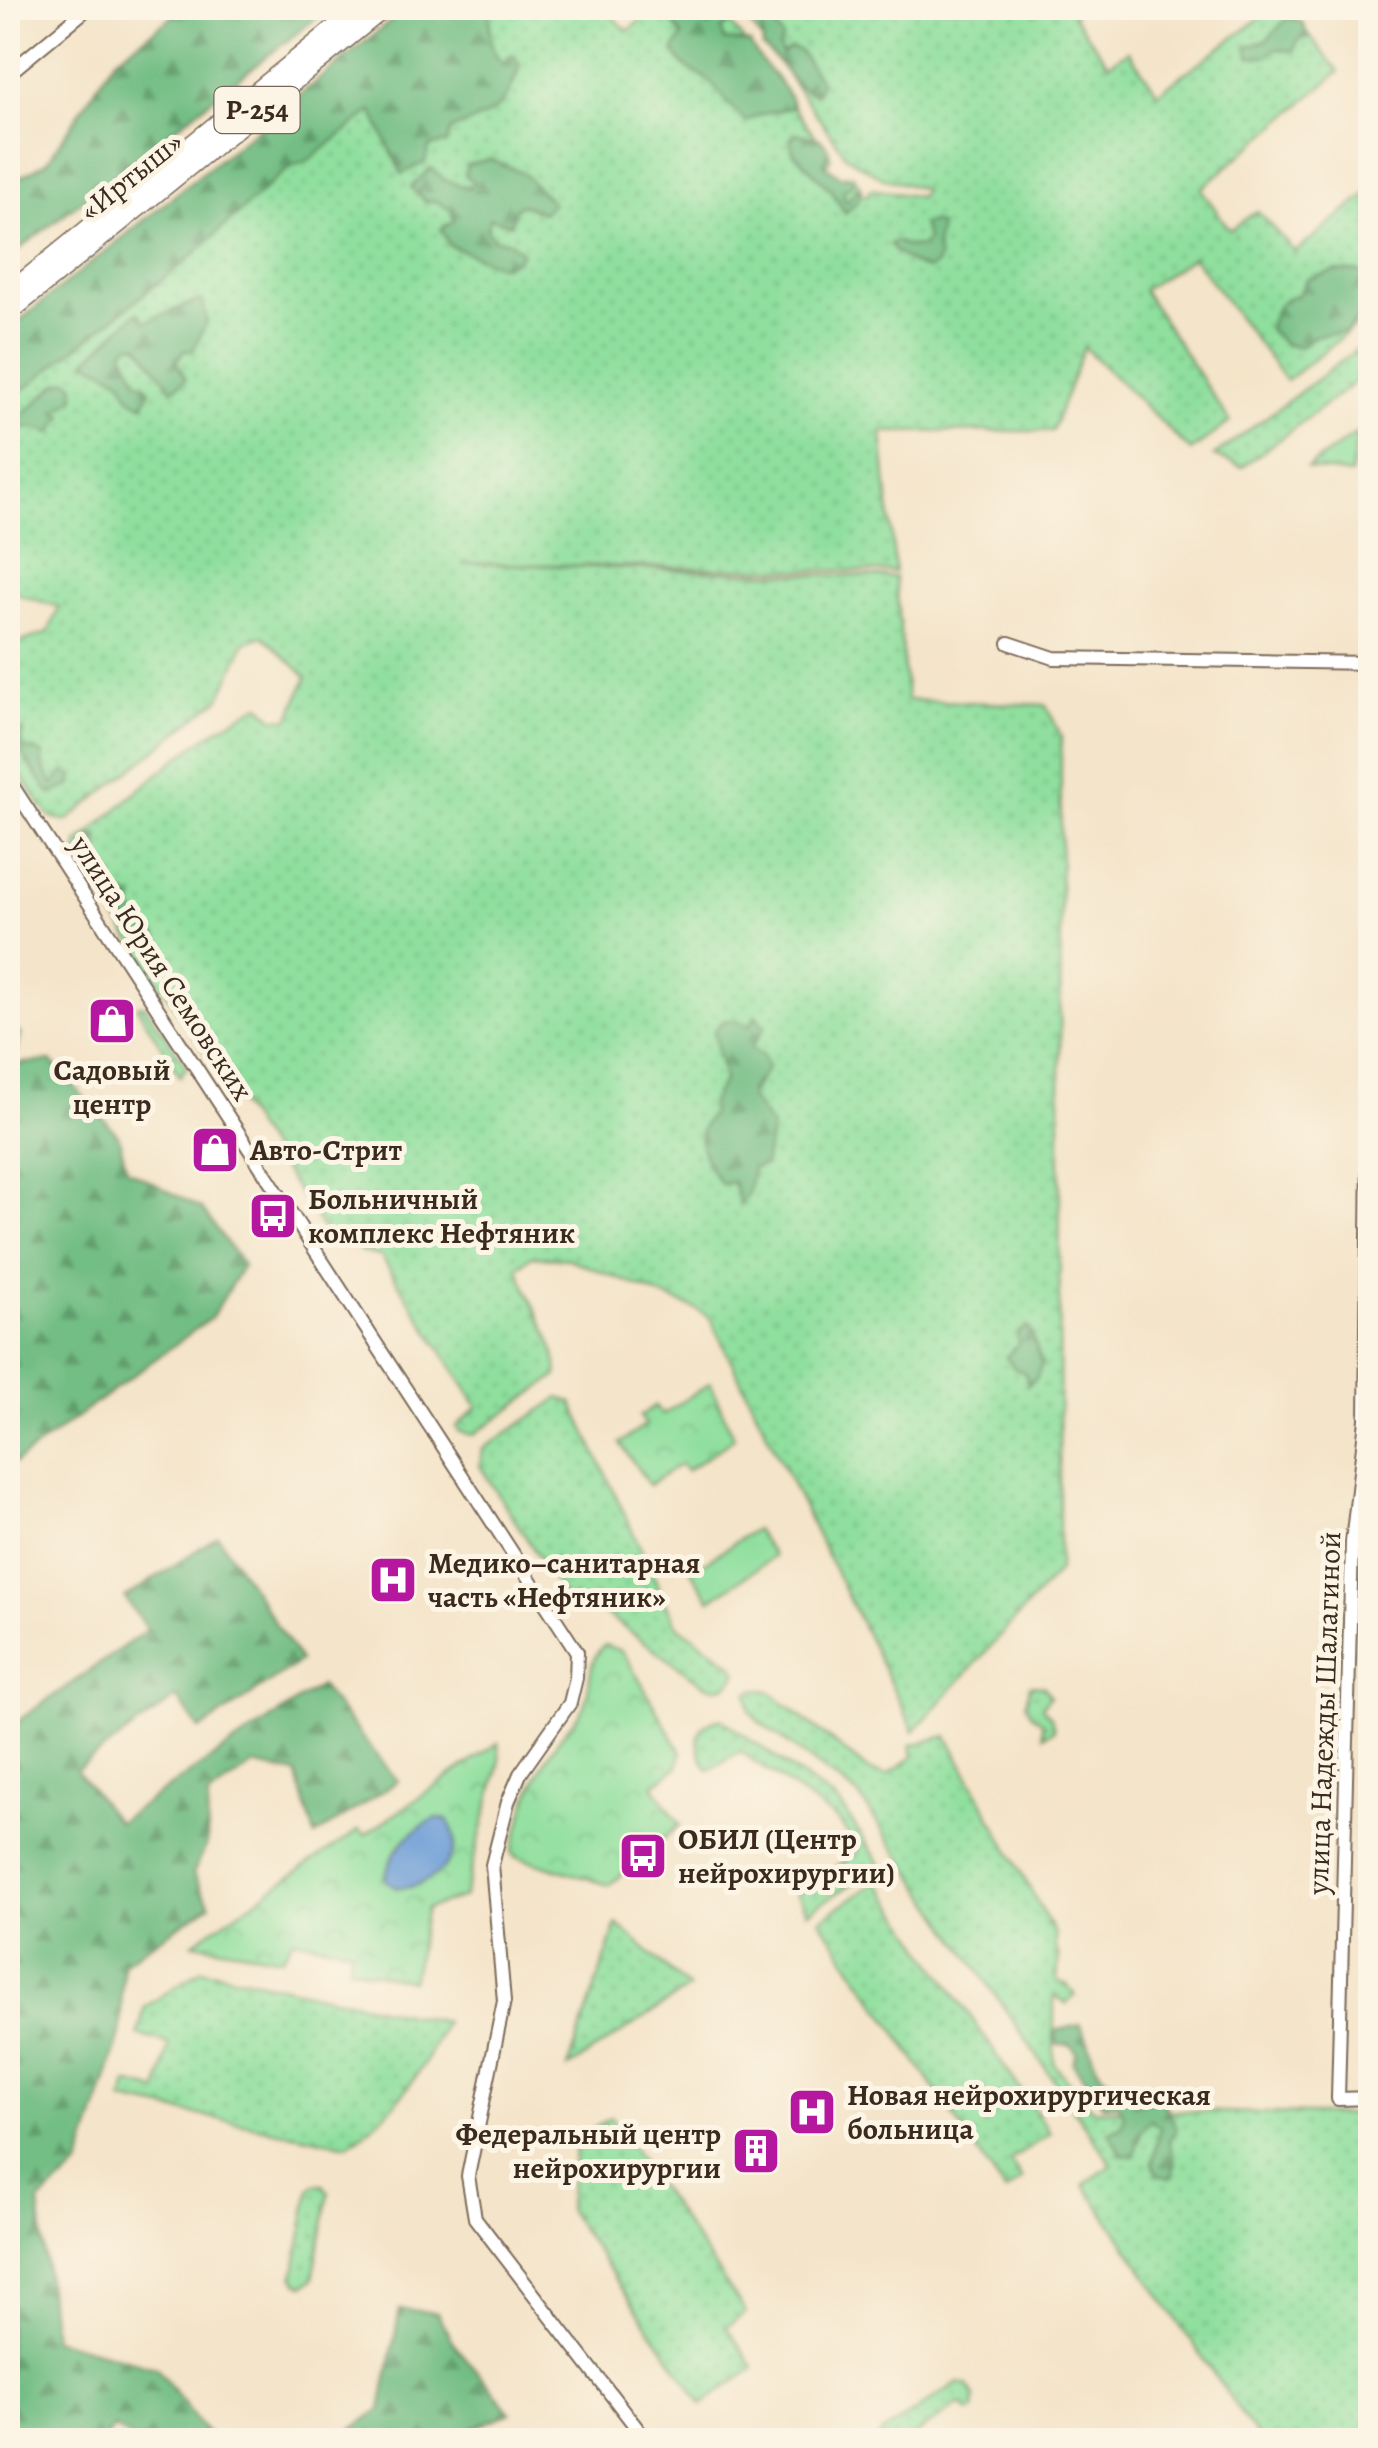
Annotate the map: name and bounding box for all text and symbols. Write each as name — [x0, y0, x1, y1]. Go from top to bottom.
road number: Р-254 — [214, 87, 300, 133]
street label: «Иртыш» — [71, 122, 191, 230]
street label: улица Юрия Семовских — [61, 827, 263, 1109]
shop icon: Садовый центр — [86, 995, 138, 1047]
place label: Садовый центр — [53, 1050, 171, 1124]
shop icon: Авто-Стрит — [189, 1124, 241, 1176]
place label: Авто-Стрит — [249, 1130, 402, 1170]
place label: Больничный комплекс Нефтяник — [308, 1179, 575, 1253]
bus stop icon: Больничный комплекс Нефтяник — [247, 1190, 299, 1242]
street label: улица Надежды Шалагиной — [1298, 1531, 1350, 1896]
place label: Медико–санитарная часть «Нефтяник» — [428, 1543, 700, 1617]
hospital icon: Медико–санитарная часть «Нефтяник» — [367, 1554, 419, 1606]
place label: ОБИЛ (Центр нейрохирургии) — [678, 1819, 895, 1893]
bus stop icon: ОБИЛ (Центр нейрохирургии) — [617, 1830, 669, 1882]
place label: Новая нейрохирургическая больница — [847, 2075, 1211, 2149]
hospital icon: Новая нейрохирургическая больница — [786, 2086, 838, 2138]
place label: Федеральный центр нейрохирургии — [456, 2114, 721, 2188]
building icon: Федеральный центр нейрохирургии — [730, 2125, 782, 2177]

